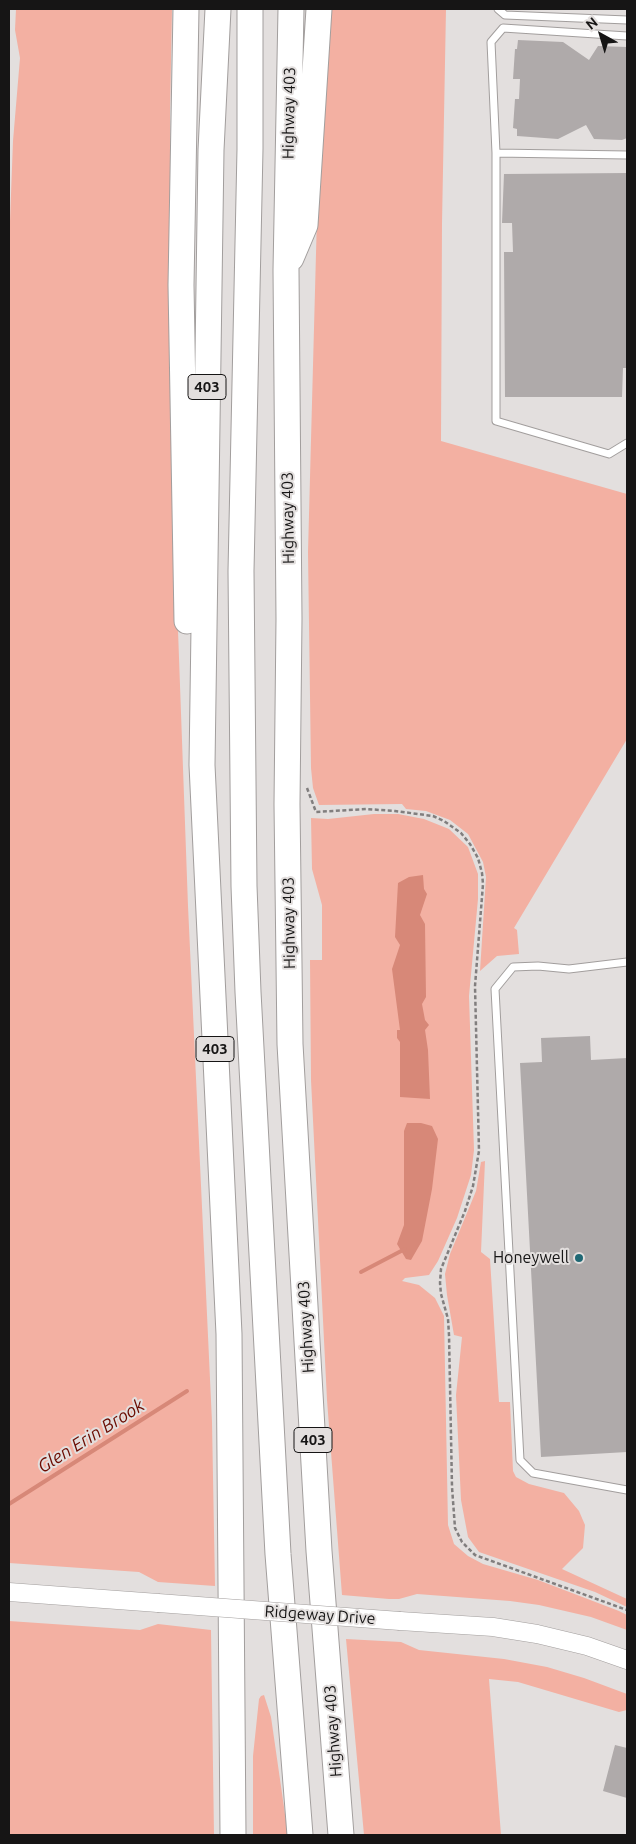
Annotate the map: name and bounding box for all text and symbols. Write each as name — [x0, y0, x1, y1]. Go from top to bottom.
north arrow — [576, 10, 626, 60]
text: N — [582, 14, 601, 33]
street label: Highway 403 — [279, 67, 299, 159]
road number: 403 — [188, 374, 226, 400]
street label: Highway 403 — [278, 472, 298, 564]
street label: Highway 403 — [279, 877, 299, 969]
road number: 403 — [196, 1036, 234, 1062]
place label: Honeywell — [493, 1248, 569, 1268]
marker: Honeywell — [573, 1252, 585, 1264]
street label: Highway 403 — [294, 1280, 318, 1374]
water label: Glen Erin Brook — [34, 1394, 148, 1478]
road number: 403 — [294, 1428, 332, 1452]
street label: Ridgeway Drive — [264, 1602, 376, 1628]
street label: Highway 403 — [320, 1684, 346, 1778]

